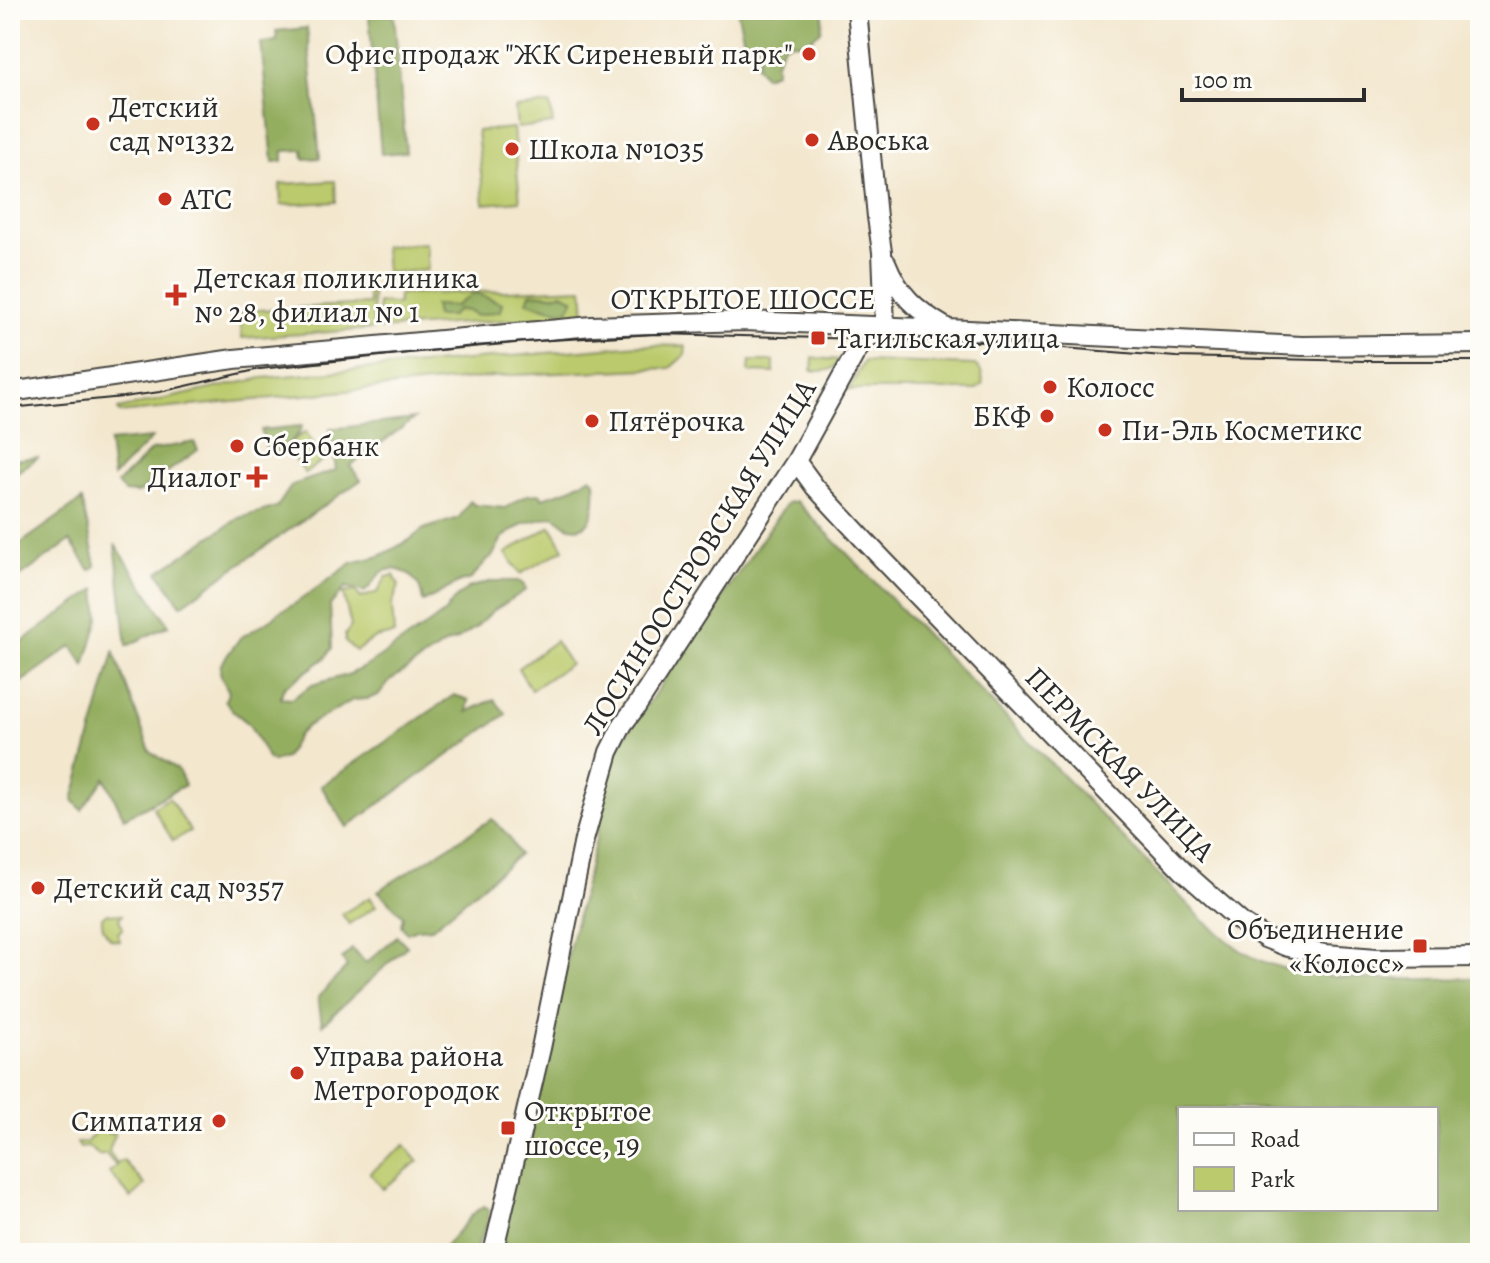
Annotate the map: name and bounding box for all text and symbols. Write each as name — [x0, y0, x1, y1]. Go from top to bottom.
place label: Офис продаж "ЖК Сиреневый парк" — [325, 34, 793, 74]
marker: Офис продаж "ЖК Сиреневый парк" — [800, 45, 818, 63]
scale bar — [1182, 52, 1364, 102]
text: 100 m — [1194, 64, 1253, 96]
place label: Детский сад №1332 — [109, 87, 234, 161]
marker: Детский сад №1332 — [84, 115, 102, 133]
place label: Авоська — [827, 120, 929, 160]
place label: Школа №1035 — [528, 129, 705, 169]
marker: Авоська — [803, 131, 821, 149]
marker: Школа №1035 — [503, 140, 521, 158]
place label: АТС — [180, 179, 233, 219]
marker: АТС — [156, 190, 174, 208]
place label: Детская поликлиника № 28, филиал № 1 — [194, 258, 479, 332]
street label: ОТКРЫТОЕ ШОССЕ — [610, 279, 876, 319]
marker: Детская поликлиника № 28, филиал № 1 — [165, 284, 187, 306]
place label: Тагильская улица — [834, 318, 1060, 358]
marker: Тагильская улица — [809, 329, 827, 347]
place label: Колосс — [1066, 367, 1155, 407]
street label: ЛОСИНООСТРОВСКАЯ УЛИЦА — [573, 371, 826, 743]
marker: Колосс — [1041, 378, 1059, 396]
place label: БКФ — [973, 396, 1031, 436]
place label: Пятёрочка — [608, 401, 745, 441]
marker: БКФ — [1038, 407, 1056, 425]
place label: Пи-Эль Косметикс — [1121, 410, 1363, 450]
marker: Пятёрочка — [583, 412, 601, 430]
marker: Пи-Эль Косметикс — [1096, 421, 1114, 439]
place label: Сбербанк — [253, 426, 379, 466]
marker: Сбербанк — [228, 437, 246, 455]
place label: Диалог — [148, 457, 241, 497]
marker: Диалог — [248, 468, 266, 486]
street label: ПЕРМСКАЯ УЛИЦА — [1016, 658, 1224, 871]
place label: Детский сад №357 — [54, 868, 284, 908]
marker: Детский сад №357 — [29, 879, 47, 897]
place label: Объединение «Колосс» — [1227, 909, 1404, 983]
marker: Объединение «Колосс» — [1411, 937, 1429, 955]
place label: Управа района Метрогородок — [313, 1036, 504, 1110]
marker: Управа района Метрогородок — [288, 1064, 306, 1082]
place label: Открытое шоссе, 19 — [524, 1091, 652, 1165]
place label: Симпатия — [71, 1101, 203, 1141]
legend — [1178, 1107, 1438, 1211]
marker: Симпатия — [210, 1112, 228, 1130]
marker: Открытое шоссе, 19 — [499, 1119, 517, 1137]
text: Road — [1250, 1123, 1300, 1155]
text: Park — [1250, 1163, 1295, 1195]

